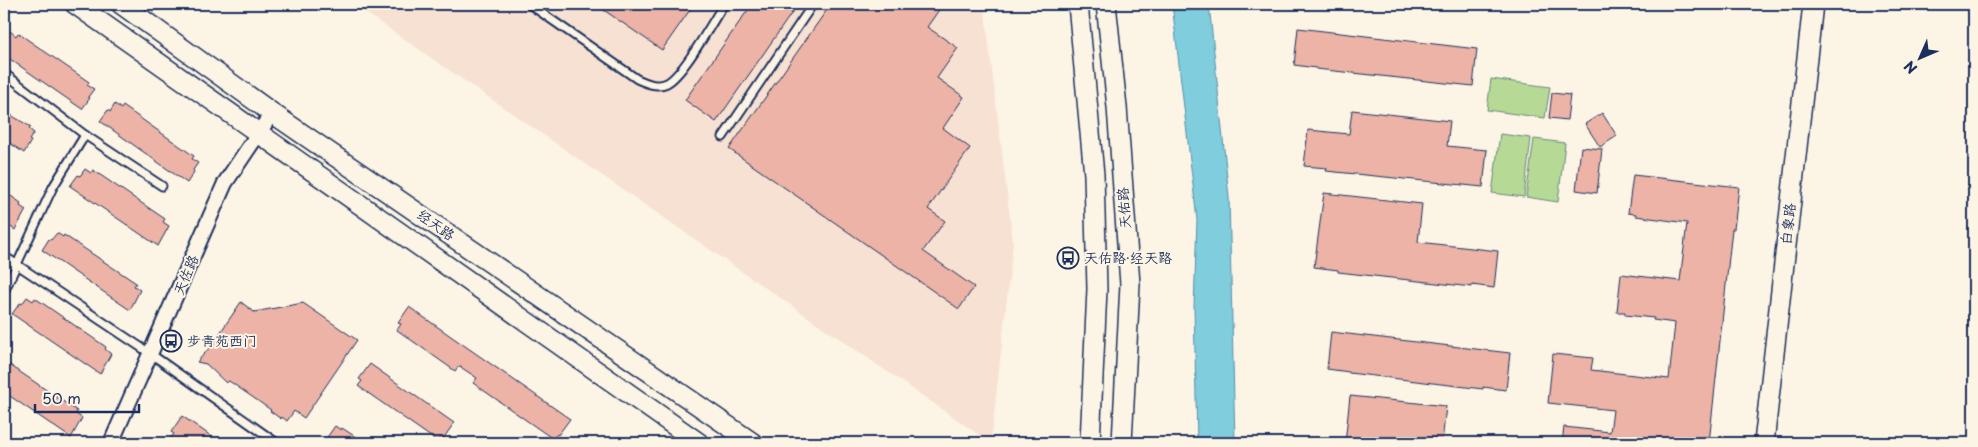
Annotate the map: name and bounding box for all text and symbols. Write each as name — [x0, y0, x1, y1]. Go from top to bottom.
north arrow — [1896, 32, 1946, 82]
text: N — [1899, 56, 1922, 79]
street label: 天佑路 — [1112, 186, 1135, 230]
street label: 白象路 — [1775, 202, 1800, 246]
street label: 经天路 — [413, 204, 460, 245]
bus stop icon: 天佑路·经天路 — [1056, 246, 1080, 270]
place label: 天佑路·经天路 — [1084, 247, 1172, 268]
street label: 天佐路 — [168, 251, 203, 298]
bus stop icon: 步青苑西门 — [159, 329, 183, 353]
place label: 步青苑西门 — [187, 330, 257, 351]
scale bar — [35, 382, 139, 414]
text: 50 m — [42, 386, 81, 409]

